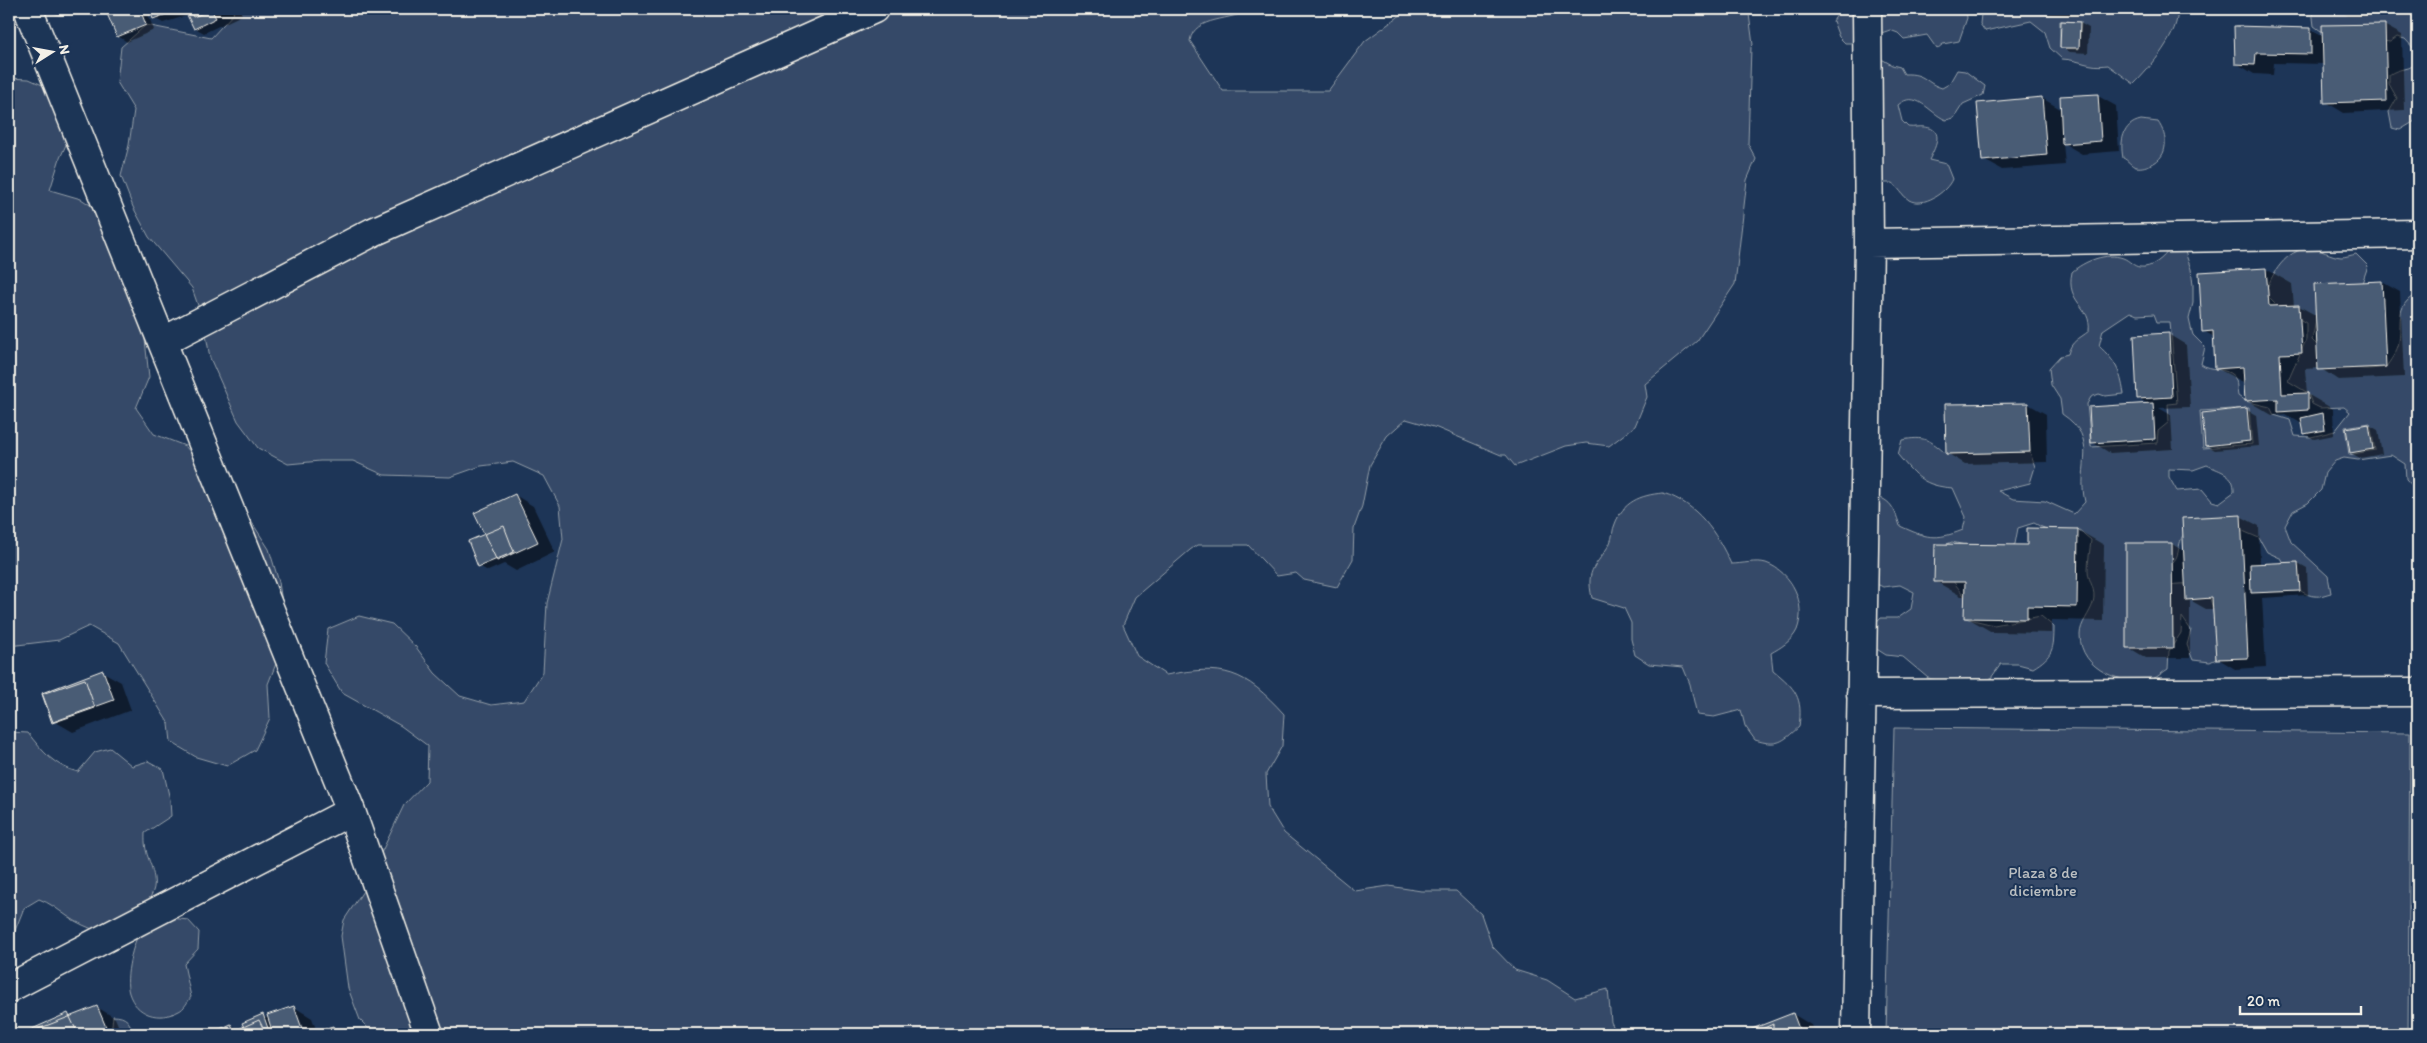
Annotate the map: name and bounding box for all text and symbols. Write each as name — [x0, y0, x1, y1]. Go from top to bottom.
north arrow — [28, 28, 78, 78]
text: N — [55, 43, 74, 56]
park label: Plaza 8 de diciembre — [2008, 863, 2078, 900]
scale bar — [2240, 983, 2361, 1015]
text: 20 m — [2247, 992, 2281, 1010]

